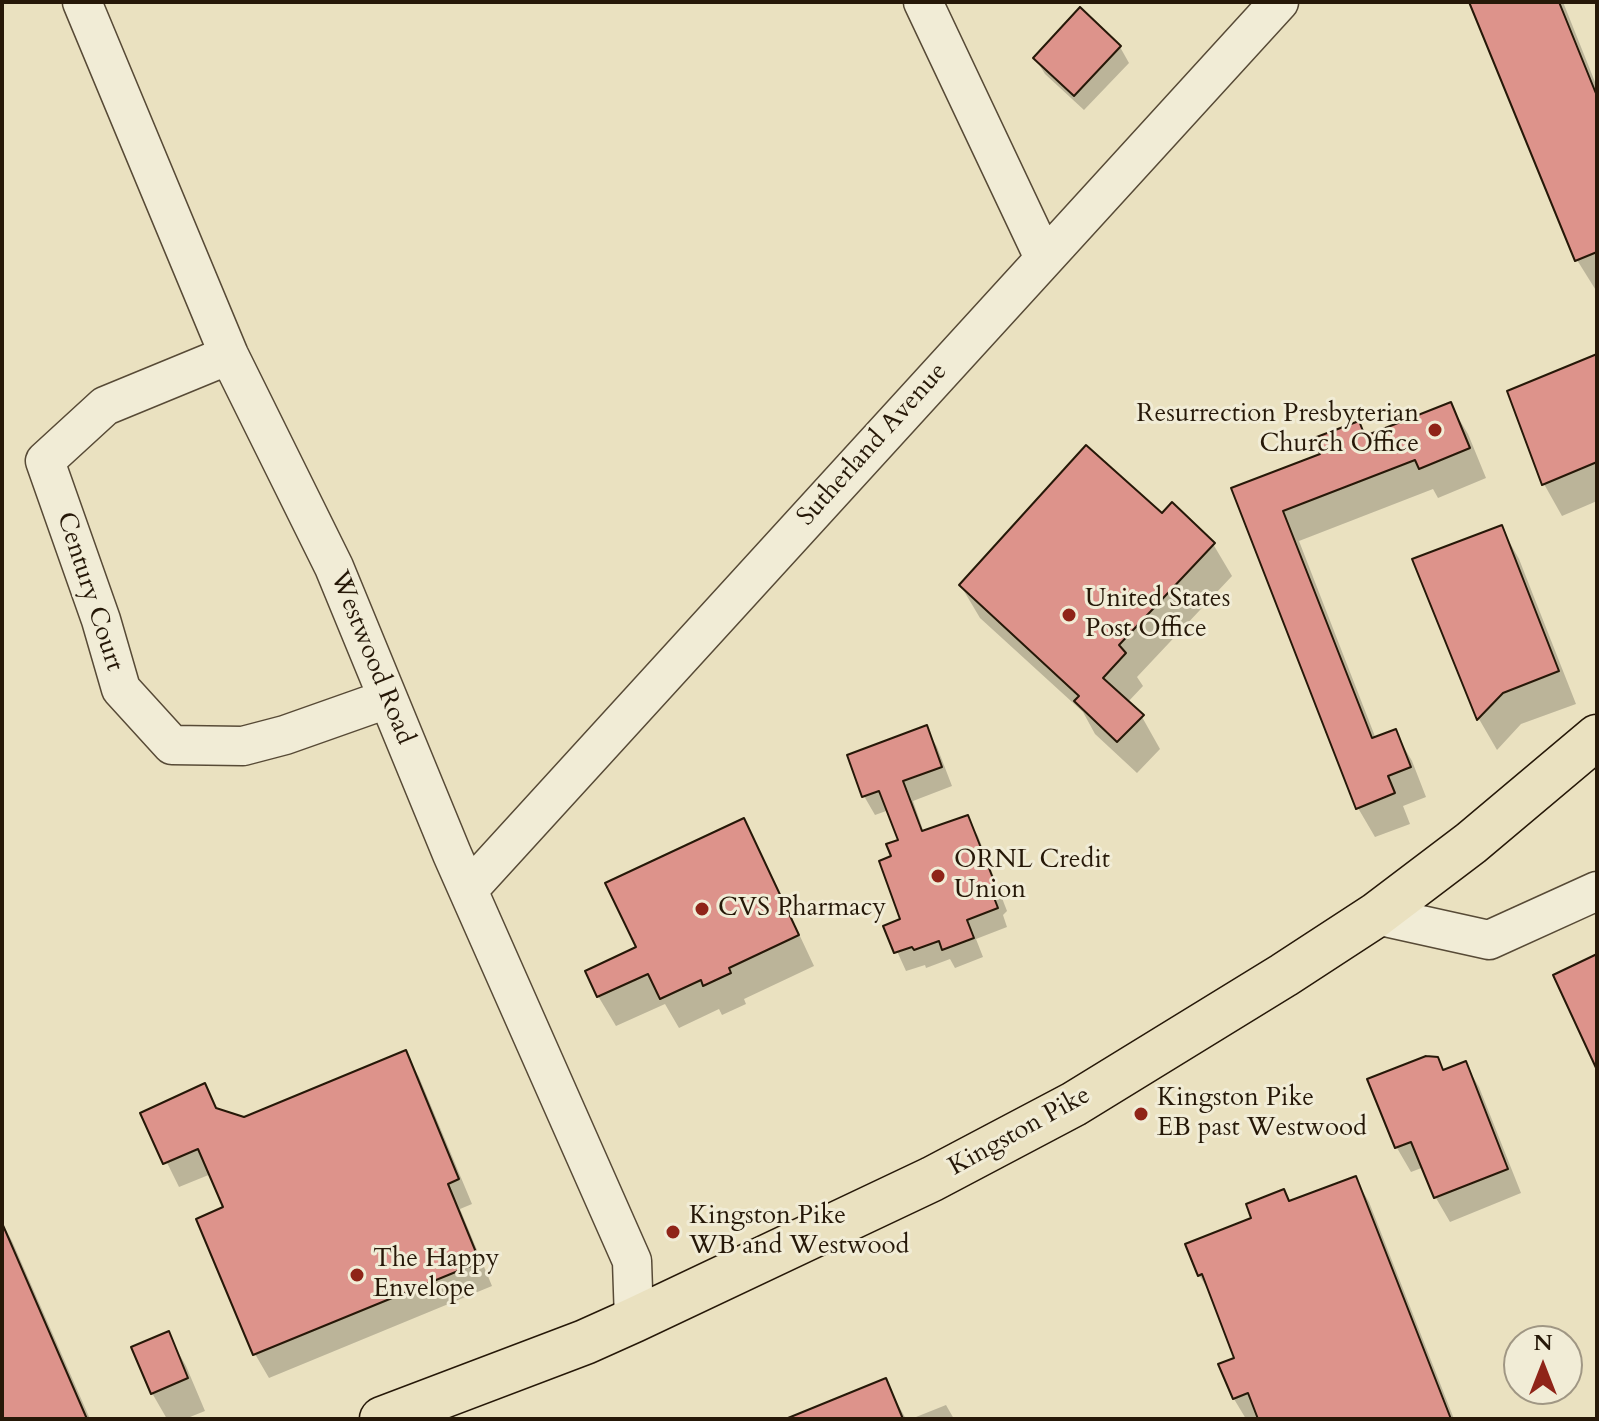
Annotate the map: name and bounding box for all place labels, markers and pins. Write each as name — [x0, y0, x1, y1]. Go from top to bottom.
place label: Resurrection Presbyterian Church Office — [1136, 399, 1419, 460]
marker: Resurrection Presbyterian Church Office — [1426, 421, 1444, 439]
place label: United States Post Office — [1085, 584, 1230, 646]
marker: United States Post Office — [1060, 606, 1078, 624]
place label: ORNL Credit Union — [954, 845, 1110, 906]
marker: ORNL Credit Union — [929, 867, 947, 885]
place label: CVS Pharmacy — [718, 893, 886, 925]
marker: CVS Pharmacy — [693, 900, 711, 918]
place label: Kingston Pike EB past Westwood — [1157, 1083, 1367, 1144]
marker: Kingston Pike EB past Westwood — [1132, 1105, 1150, 1123]
place label: Kingston Pike WB and Westwood — [689, 1201, 909, 1262]
marker: Kingston Pike WB and Westwood — [664, 1223, 682, 1241]
place label: The Happy Envelope — [373, 1244, 500, 1306]
marker: The Happy Envelope — [348, 1266, 366, 1284]

